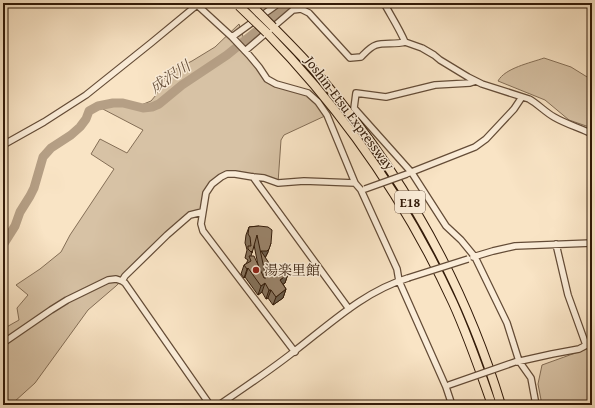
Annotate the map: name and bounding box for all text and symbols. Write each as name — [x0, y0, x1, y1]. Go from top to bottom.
street label: Joshin-Etsu Expressway — [299, 50, 400, 174]
water label: 成沢川 — [145, 54, 196, 98]
road number: E18 — [395, 191, 425, 213]
place label: 湯楽里館 — [264, 260, 320, 280]
marker: 湯楽里館 — [251, 265, 261, 275]

